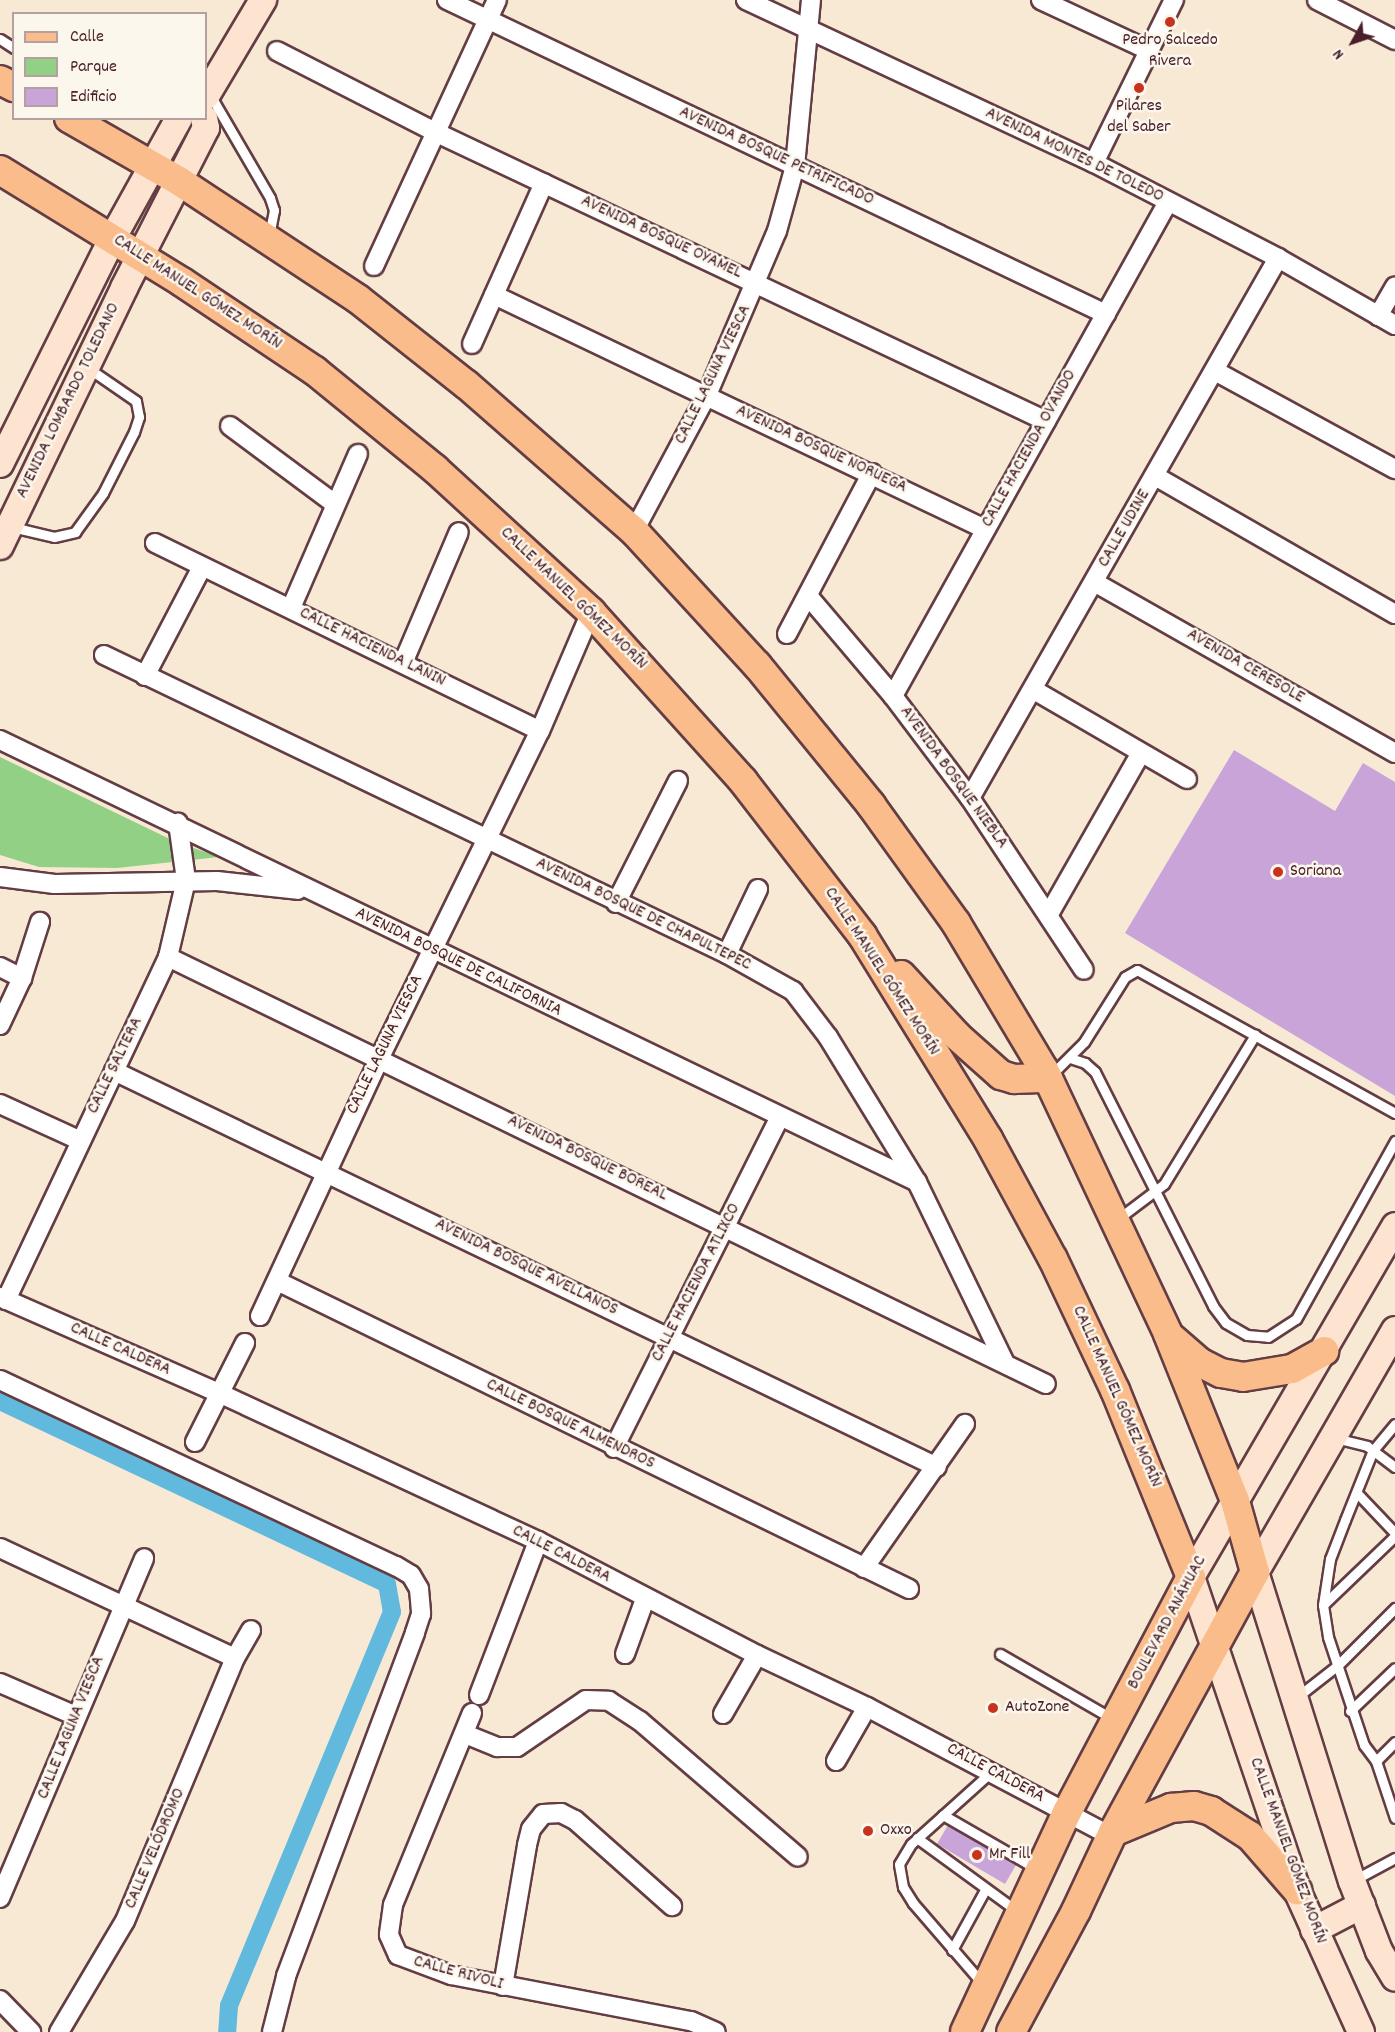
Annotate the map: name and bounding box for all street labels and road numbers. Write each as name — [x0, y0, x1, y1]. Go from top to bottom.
street label: AVENIDA BOSQUE PETRIFICADO — [675, 102, 877, 212]
street label: AVENIDA MONTES DE TOLEDO — [981, 103, 1167, 209]
street label: AVENIDA BOSQUE OYAMEL — [577, 191, 745, 285]
street label: CALLE MANUEL GÓMEZ MORÍN — [109, 230, 285, 356]
street label: AVENIDA LOMBARDO TOLEDANO — [12, 300, 126, 502]
street label: CALLE LAGUNA VIESCA — [671, 302, 757, 448]
street label: CALLE HACIENDA OVANDO — [978, 366, 1082, 532]
street label: AVENIDA BOSQUE NORUEGA — [732, 401, 910, 499]
street label: CALLE UDINE — [1094, 486, 1156, 572]
street label: CALLE MANUEL GÓMEZ MORÍN — [495, 523, 651, 675]
street label: CALLE HACIENDA LANIN — [295, 603, 449, 693]
street label: AVENIDA CERESOLE — [1182, 625, 1308, 709]
street label: AVENIDA BOSQUE NIEBLA — [894, 702, 1012, 854]
street label: AVENIDA BOSQUE DE CHAPULTEPEC — [532, 853, 754, 977]
street label: CALLE MANUEL GÓMEZ MORÍN — [818, 884, 944, 1060]
street label: AVENIDA BOSQUE DE CALIFORNIA — [351, 903, 565, 1023]
street label: CALLE LAGUNA VIESCA — [343, 972, 429, 1118]
street label: CALLE SALTERA — [83, 1014, 149, 1118]
street label: AVENIDA BOSQUE BOREAL — [503, 1111, 671, 1207]
street label: CALLE HACIENDA ATLIXCO — [648, 1200, 746, 1366]
street label: AVENIDA BOSQUE AVELLANOS — [431, 1214, 621, 1322]
street label: CALLE MANUEL GÓMEZ MORÍN — [1066, 1303, 1166, 1491]
street label: CALLE CALDERA — [66, 1318, 174, 1382]
street label: CALLE BOSQUE ALMENDROS — [482, 1375, 658, 1475]
street label: CALLE CALDERA — [508, 1521, 614, 1589]
street label: BOULEVARD ANÁHUAC — [1124, 1552, 1212, 1694]
street label: CALLE LAGUNA VIESCA — [33, 1653, 111, 1803]
street label: CALLE CALDERA — [942, 1739, 1048, 1809]
street label: CALLE MANUEL GÓMEZ MORÍN — [1243, 1755, 1331, 1947]
street label: CALLE VELÓDROMO — [121, 1785, 191, 1913]
street label: CALLE RIVOLI — [411, 1952, 505, 1996]

